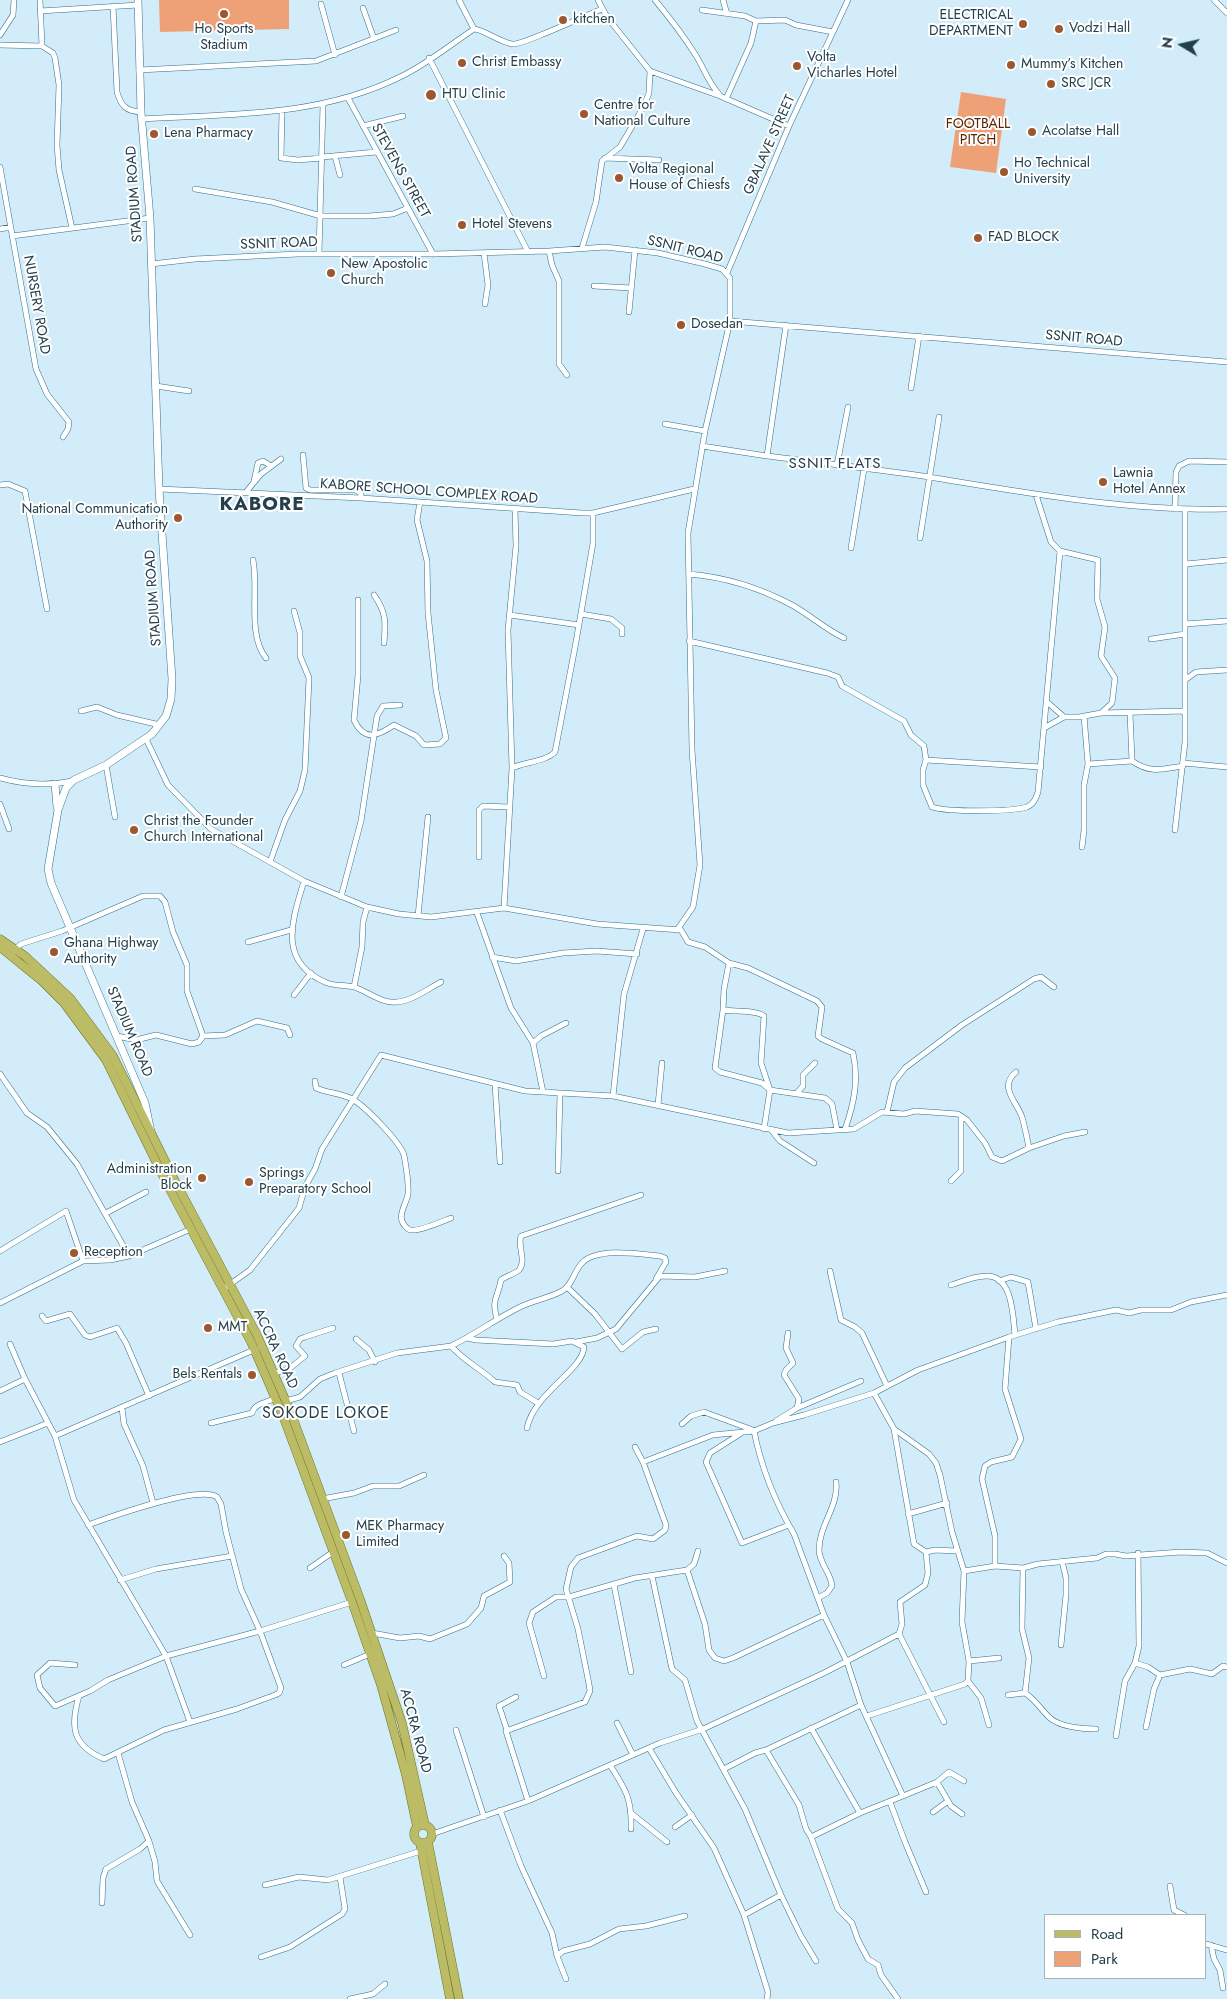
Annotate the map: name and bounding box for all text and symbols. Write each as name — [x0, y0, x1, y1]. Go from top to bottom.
marker: Ho Sports Stadium — [218, 8, 230, 20]
place label: ELECTRICAL DEPARTMENT — [929, 8, 1013, 40]
place label: kitchen — [573, 12, 615, 28]
marker: kitchen — [557, 14, 569, 26]
marker: ELECTRICAL DEPARTMENT — [1017, 18, 1029, 30]
north arrow — [1157, 20, 1207, 70]
place label: Vodzi Hall — [1069, 21, 1130, 37]
place label: Ho Sports Stadium — [195, 22, 253, 54]
marker: Vodzi Hall — [1053, 23, 1065, 35]
text: N — [1156, 36, 1178, 50]
place label: Volta Vicharles Hotel — [807, 50, 897, 82]
place label: Christ Embassy — [472, 55, 561, 71]
marker: Christ Embassy — [456, 57, 468, 69]
place label: Mummy’s Kitchen — [1021, 57, 1123, 73]
marker: Mummy’s Kitchen — [1005, 59, 1017, 71]
marker: Volta Vicharles Hotel — [791, 60, 803, 72]
place label: SRC JCR — [1061, 76, 1111, 92]
marker: SRC JCR — [1045, 78, 1057, 90]
place label: HTU Clinic — [442, 87, 506, 103]
marker: HTU Clinic — [424, 88, 438, 102]
street label: GBALAVE STREET — [740, 93, 800, 197]
place label: Centre for National Culture — [594, 98, 690, 130]
marker: Centre for National Culture — [578, 108, 590, 120]
park label: FOOTBALL PITCH — [946, 117, 1010, 150]
street label: STEVENS STREET — [367, 121, 433, 221]
place label: Acolatse Hall — [1042, 124, 1119, 140]
place label: Lena Pharmacy — [164, 126, 253, 142]
marker: Acolatse Hall — [1026, 126, 1038, 138]
marker: Lena Pharmacy — [148, 128, 160, 140]
street label: STADIUM ROAD — [123, 145, 147, 243]
place label: Ho Technical University — [1014, 156, 1090, 188]
place label: Volta Regional House of Chiesfs — [629, 162, 730, 194]
marker: Ho Technical University — [998, 166, 1010, 178]
marker: Volta Regional House of Chiesfs — [613, 172, 625, 184]
place label: Hotel Stevens — [472, 217, 552, 233]
marker: Hotel Stevens — [456, 219, 468, 231]
place label: FAD BLOCK — [988, 230, 1059, 246]
street label: SSNIT ROAD — [645, 232, 725, 268]
marker: FAD BLOCK — [972, 232, 984, 244]
street label: SSNIT ROAD — [240, 234, 318, 254]
street label: NURSERY ROAD — [19, 254, 53, 356]
place label: New Apostolic Church — [341, 257, 428, 290]
marker: New Apostolic Church — [325, 267, 337, 279]
place label: Dosedan — [691, 317, 743, 333]
marker: Dosedan — [675, 319, 687, 331]
street label: SSNIT ROAD — [1045, 327, 1123, 351]
district label: SSNIT FLATS — [787, 455, 883, 473]
place label: Lawnia Hotel Annex — [1113, 466, 1185, 498]
street label: KABORE SCHOOL COMPLEX ROAD — [319, 476, 539, 508]
marker: Lawnia Hotel Annex — [1097, 476, 1109, 488]
district label: KABORE — [219, 494, 305, 516]
place label: National Communication Authority — [21, 502, 168, 534]
marker: National Communication Authority — [172, 512, 184, 524]
street label: STADIUM ROAD — [142, 549, 166, 647]
place label: Christ the Founder Church International — [144, 814, 263, 846]
marker: Christ the Founder Church International — [128, 824, 140, 836]
place label: Ghana Highway Authority — [64, 936, 158, 969]
marker: Ghana Highway Authority — [48, 946, 60, 958]
street label: STADIUM ROAD — [102, 984, 156, 1080]
place label: Administration Block — [107, 1162, 192, 1194]
place label: Springs Preparatory School — [259, 1166, 371, 1198]
marker: Administration Block — [196, 1172, 208, 1184]
marker: Springs Preparatory School — [243, 1176, 255, 1188]
place label: Reception — [84, 1245, 143, 1261]
marker: Reception — [68, 1247, 80, 1259]
street label: ACCRA ROAD — [249, 1306, 301, 1392]
place label: MMT — [218, 1320, 247, 1336]
marker: MMT — [202, 1322, 214, 1334]
place label: Bels Rentals — [173, 1367, 242, 1383]
marker: Bels Rentals — [246, 1369, 258, 1381]
district label: SOKODE LOKOE — [261, 1404, 391, 1424]
place label: MEK Pharmacy Limited — [356, 1519, 444, 1551]
marker: MEK Pharmacy Limited — [340, 1529, 352, 1541]
street label: ACCRA ROAD — [396, 1687, 434, 1775]
legend — [1044, 1914, 1207, 1979]
text: Road — [1091, 1923, 1123, 1945]
text: Park — [1091, 1948, 1118, 1970]

